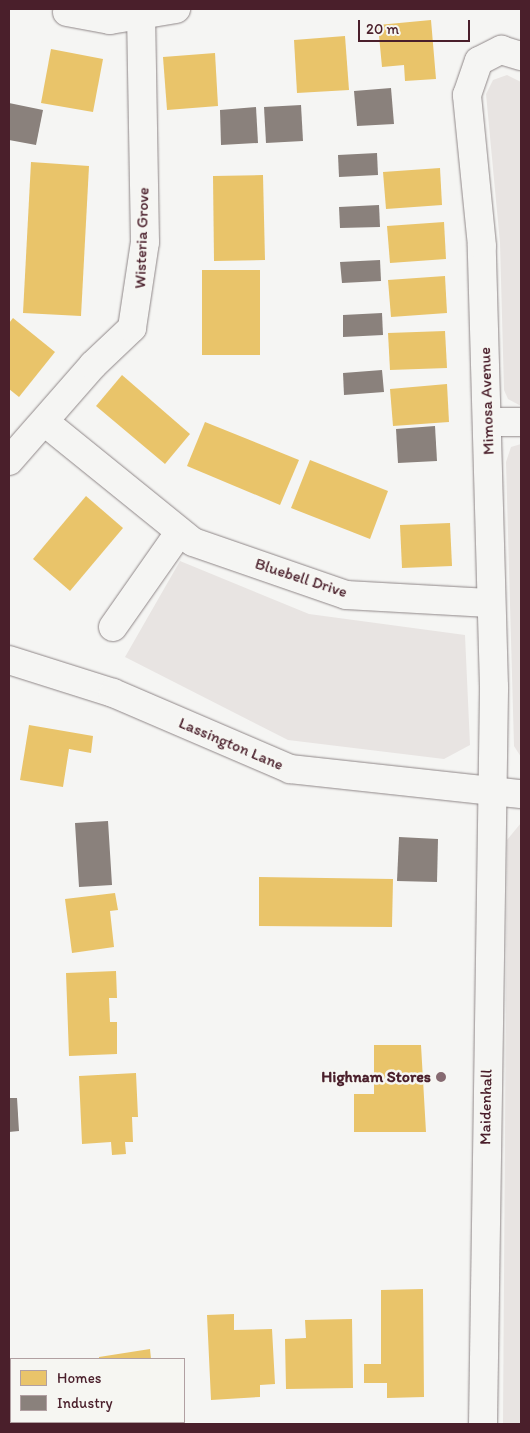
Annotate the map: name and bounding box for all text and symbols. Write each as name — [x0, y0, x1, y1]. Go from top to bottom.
scale bar — [360, 10, 472, 42]
text: 20 m — [366, 20, 399, 38]
street label: Wisteria Grove — [131, 187, 153, 289]
street label: Mimosa Avenue — [476, 347, 498, 455]
street label: Bluebell Drive — [252, 554, 350, 602]
street label: Lassington Lane — [176, 713, 286, 775]
place label: Highnam Stores — [321, 1067, 431, 1087]
street label: Maidenhall — [476, 1069, 496, 1145]
marker: Highnam Stores — [435, 1071, 447, 1083]
legend — [10, 1358, 185, 1423]
text: Homes — [57, 1369, 101, 1387]
text: Industry — [57, 1394, 113, 1412]

